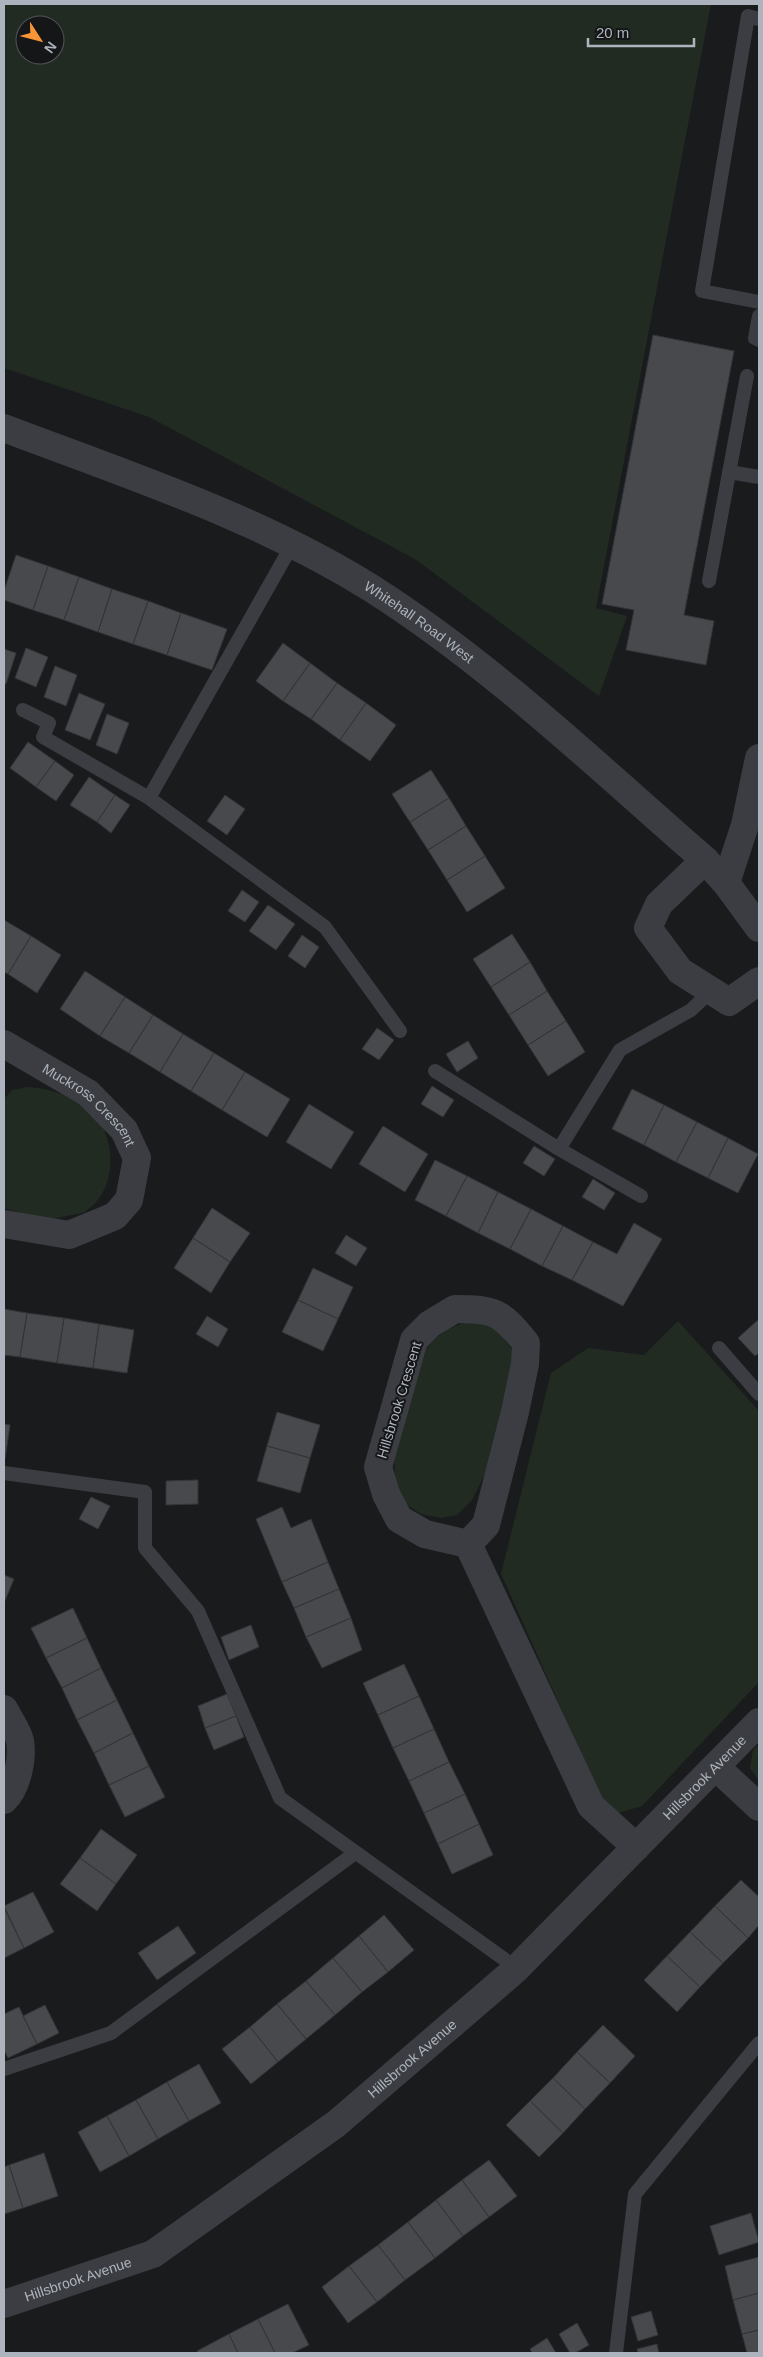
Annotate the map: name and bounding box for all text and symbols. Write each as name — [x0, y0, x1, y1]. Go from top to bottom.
north arrow — [15, 15, 65, 65]
scale bar — [588, 15, 694, 47]
text: 20 m — [596, 24, 629, 41]
text: N — [41, 39, 60, 56]
street label: Whitehall Road West — [361, 578, 477, 666]
street label: Muckross Crescent — [40, 1060, 138, 1149]
street label: Hillsbrook Crescent — [374, 1340, 424, 1460]
street label: Hillsbrook Avenue — [660, 1732, 750, 1823]
street label: Hillsbrook Avenue — [364, 2016, 460, 2101]
street label: Hillsbrook Avenue — [22, 2254, 134, 2305]

